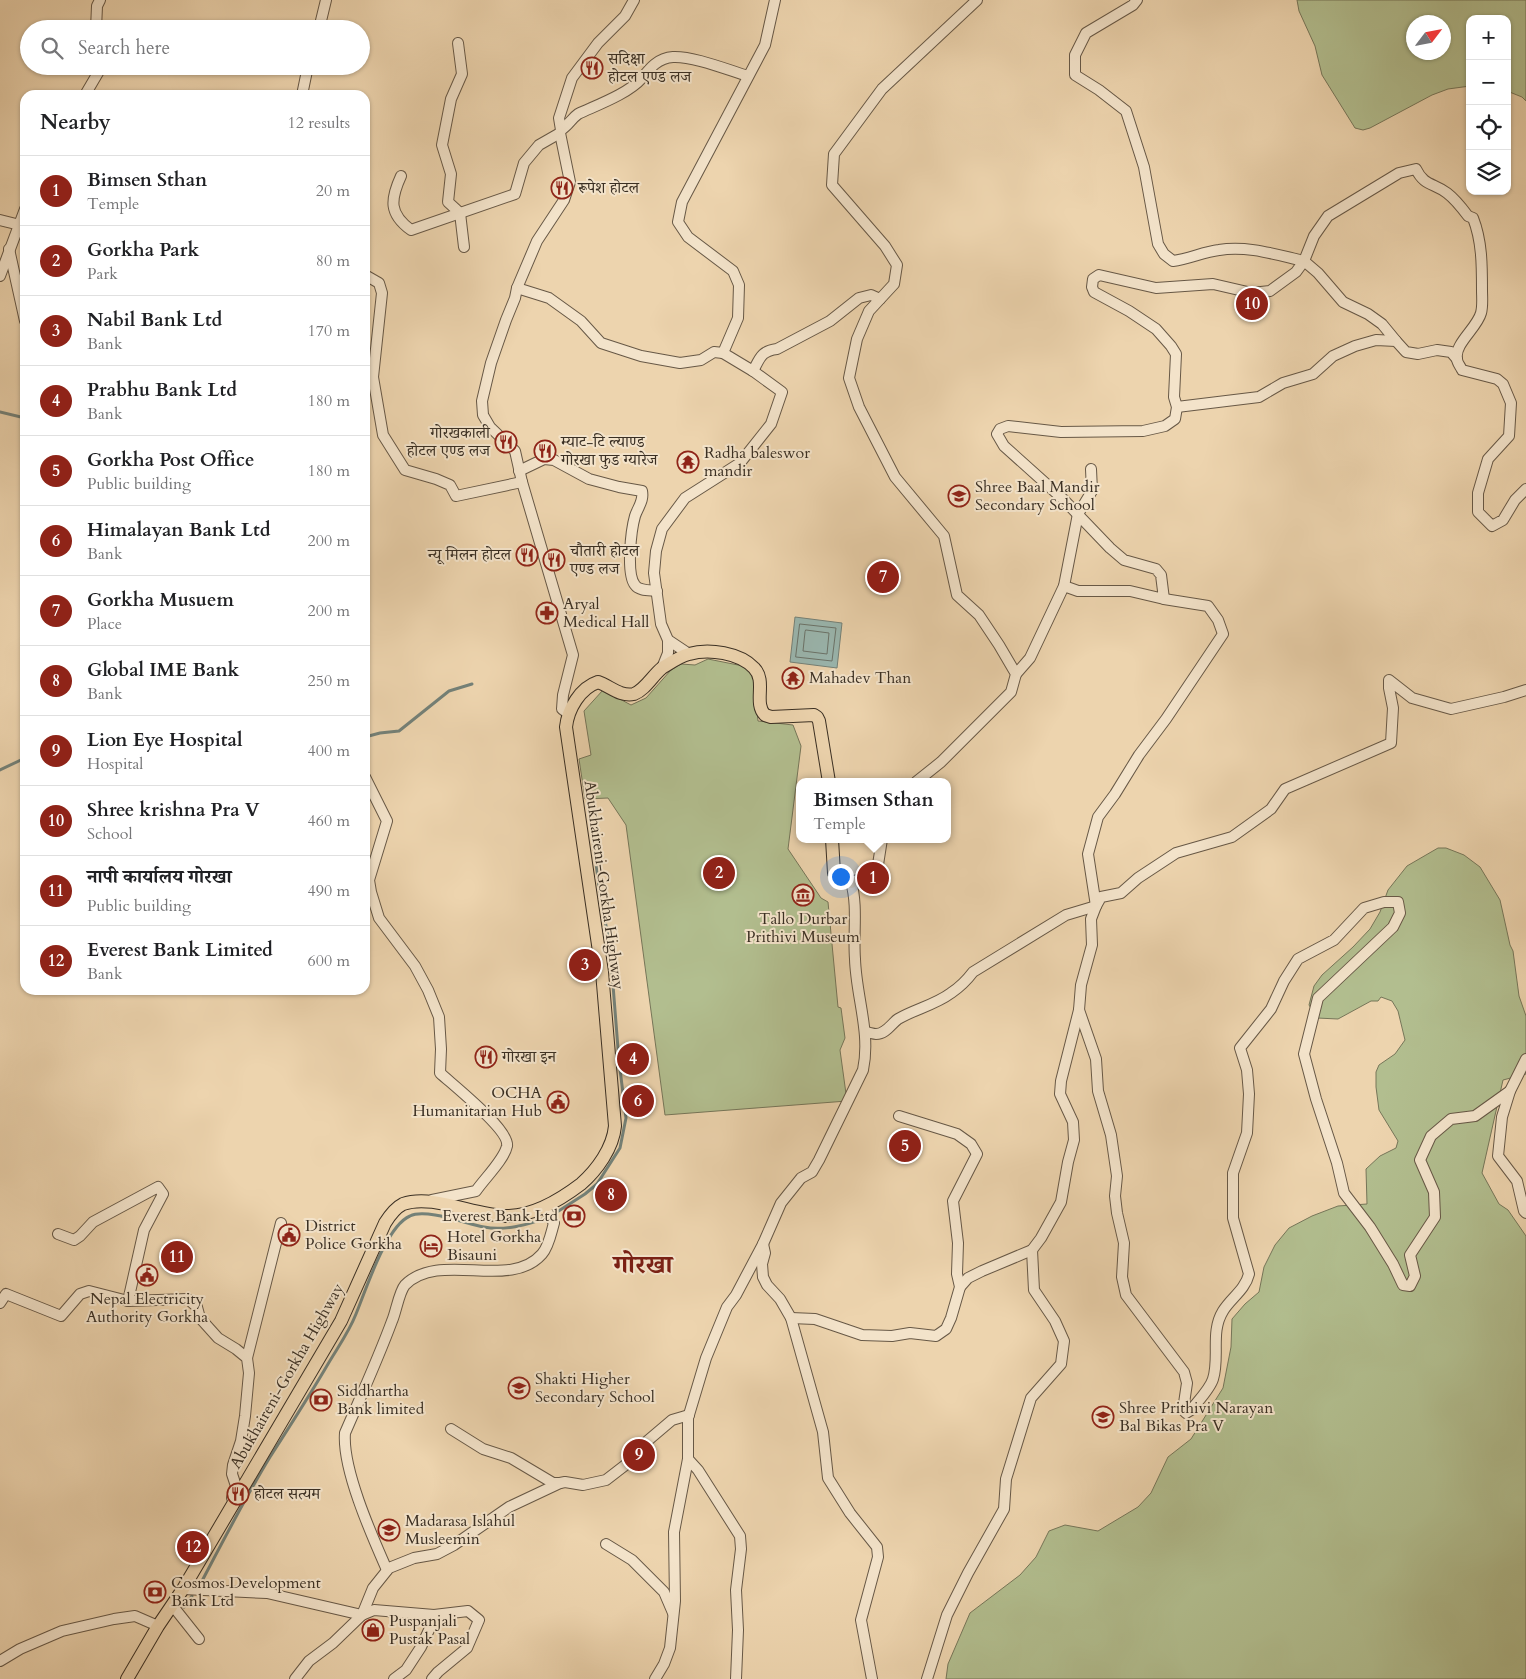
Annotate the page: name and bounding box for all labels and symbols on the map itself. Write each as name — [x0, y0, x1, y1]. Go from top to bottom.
north arrow — [1406, 15, 1451, 60]
place label: सदिक्षा होटल एण्ड लज — [607, 48, 692, 88]
restaurant icon: सदिक्षा होटल एण्ड लज — [580, 56, 604, 80]
restaurant icon: रूपेश होटल — [550, 176, 574, 200]
place label: रूपेश होटल — [577, 177, 641, 199]
pin: 10 — [1236, 285, 1268, 323]
place label: गोरखकाली होटल एण्ड लज — [406, 422, 491, 462]
restaurant icon: गोरखकाली होटल एण्ड लज — [494, 430, 518, 454]
place label: म्याट-टि ल्याण्ड गोरखा फुड ग्यारेज — [560, 431, 659, 471]
restaurant icon: म्याट-टि ल्याण्ड गोरखा फुड ग्यारेज — [533, 439, 557, 463]
place label: Radha baleswor mandir — [704, 442, 810, 482]
temple icon: Radha baleswor mandir — [676, 450, 700, 474]
place label: Shree Baal Mandir Secondary School — [975, 476, 1100, 516]
school or university icon: Shree Baal Mandir Secondary School — [947, 484, 971, 508]
place label: चौतारी होटल एण्ड लज — [569, 540, 641, 580]
restaurant icon: न्यू मिलन होटल — [515, 543, 539, 567]
place label: न्यू मिलन होटल — [427, 544, 513, 566]
restaurant icon: चौतारी होटल एण्ड लज — [542, 548, 566, 572]
pin: 7 — [867, 558, 899, 596]
place label: Aryal Medical Hall — [563, 593, 649, 633]
pharmacy icon: Aryal Medical Hall — [535, 601, 559, 625]
temple icon: Mahadev Than — [781, 666, 805, 690]
place label: Mahadev Than — [809, 667, 911, 689]
street label: Abukhaireni-Gorkha Highway — [578, 779, 630, 991]
pin: 2 — [703, 854, 735, 892]
pin: 1 — [857, 859, 889, 897]
your location — [828, 864, 854, 890]
museum icon: Tallo Durbar Prithivi Museum — [791, 883, 815, 907]
place label: Tallo Durbar Prithivi Museum — [746, 908, 860, 948]
pin: 3 — [569, 946, 601, 984]
pin: 4 — [617, 1040, 649, 1078]
restaurant icon: गोरखा इन — [474, 1045, 498, 1069]
place label: गोरखा इन — [501, 1046, 557, 1068]
place label: OCHA Humanitarian Hub — [412, 1082, 543, 1122]
pin: 6 — [622, 1082, 654, 1120]
public building icon: OCHA Humanitarian Hub — [546, 1090, 570, 1114]
pin: 5 — [889, 1127, 921, 1165]
pin: 8 — [595, 1176, 627, 1214]
bank icon: Everest Bank Ltd — [562, 1204, 586, 1228]
place label: Everest Bank Ltd — [442, 1205, 558, 1227]
place label: District Police Gorkha — [305, 1215, 402, 1255]
public building icon: District Police Gorkha — [277, 1223, 301, 1247]
place label: Hotel Gorkha Bisauni — [447, 1226, 541, 1266]
hotel icon: Hotel Gorkha Bisauni — [419, 1234, 443, 1258]
pin: 11 — [161, 1238, 193, 1276]
district label: गोरखा — [612, 1247, 675, 1282]
public building icon: Nepal Electricity Authority Gorkha — [135, 1263, 159, 1287]
street label: Abukhaireni-Gorkha Highway — [225, 1279, 350, 1473]
place label: Nepal Electricity Authority Gorkha — [86, 1288, 208, 1328]
place label: Shakti Higher Secondary School — [535, 1368, 655, 1408]
school or university icon: Shakti Higher Secondary School — [507, 1376, 531, 1400]
place label: Siddhartha Bank limited — [337, 1380, 425, 1420]
bank icon: Siddhartha Bank limited — [309, 1388, 333, 1412]
place label: Shree Prithivi Narayan Bal Bikas Pra V — [1119, 1397, 1273, 1437]
school or university icon: Shree Prithivi Narayan Bal Bikas Pra V — [1091, 1405, 1115, 1429]
pin: 9 — [623, 1436, 655, 1474]
restaurant icon: होटल सत्यम — [226, 1482, 250, 1506]
place label: होटल सत्यम — [253, 1483, 321, 1505]
place label: Madarasa Islahul Musleemin — [405, 1510, 515, 1550]
school or university icon: Madarasa Islahul Musleemin — [377, 1518, 401, 1542]
pin: 12 — [177, 1528, 209, 1566]
place label: Cosmos Development Bank Ltd — [171, 1572, 321, 1612]
bank icon: Cosmos Development Bank Ltd — [143, 1580, 167, 1604]
place label: Puspanjali Pustak Pasal — [389, 1610, 470, 1650]
shop icon: Puspanjali Pustak Pasal — [361, 1618, 385, 1642]

